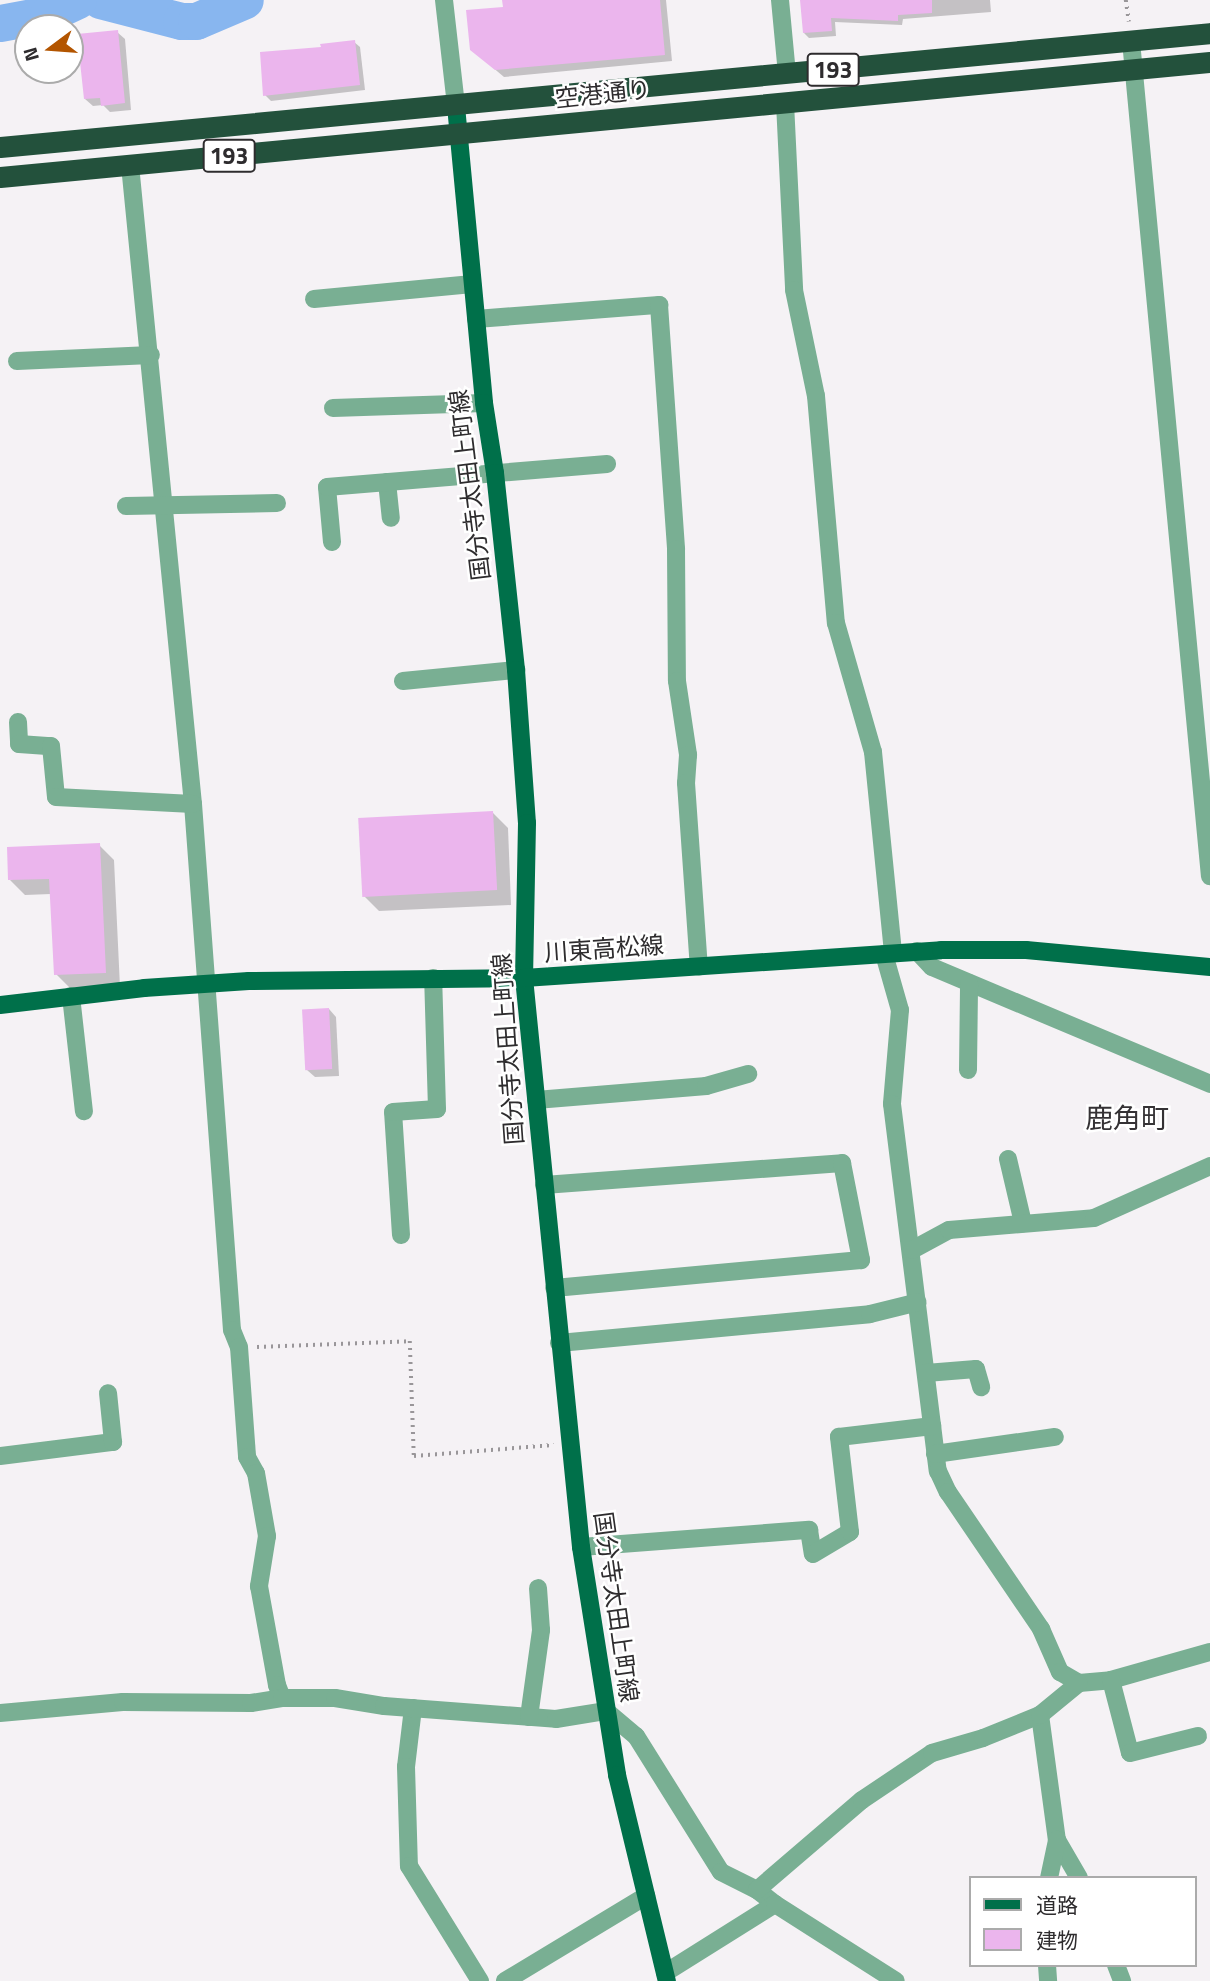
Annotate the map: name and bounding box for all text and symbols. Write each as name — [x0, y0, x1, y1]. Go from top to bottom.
north arrow — [14, 14, 84, 84]
text: N — [15, 44, 46, 65]
road number: 193 — [805, 50, 861, 90]
street label: 空港通り — [554, 75, 652, 113]
road number: 193 — [201, 136, 257, 176]
street label: 国分寺太田上町線 — [444, 388, 496, 582]
street label: 川東高松線 — [543, 930, 665, 968]
street label: 国分寺太田上町線 — [487, 952, 529, 1146]
district label: 鹿角町 — [1085, 1101, 1169, 1135]
street label: 国分寺太田上町線 — [588, 1510, 644, 1704]
legend — [968, 1876, 1196, 1967]
text: 道路 — [1036, 1889, 1078, 1921]
text: 建物 — [1036, 1924, 1078, 1956]

